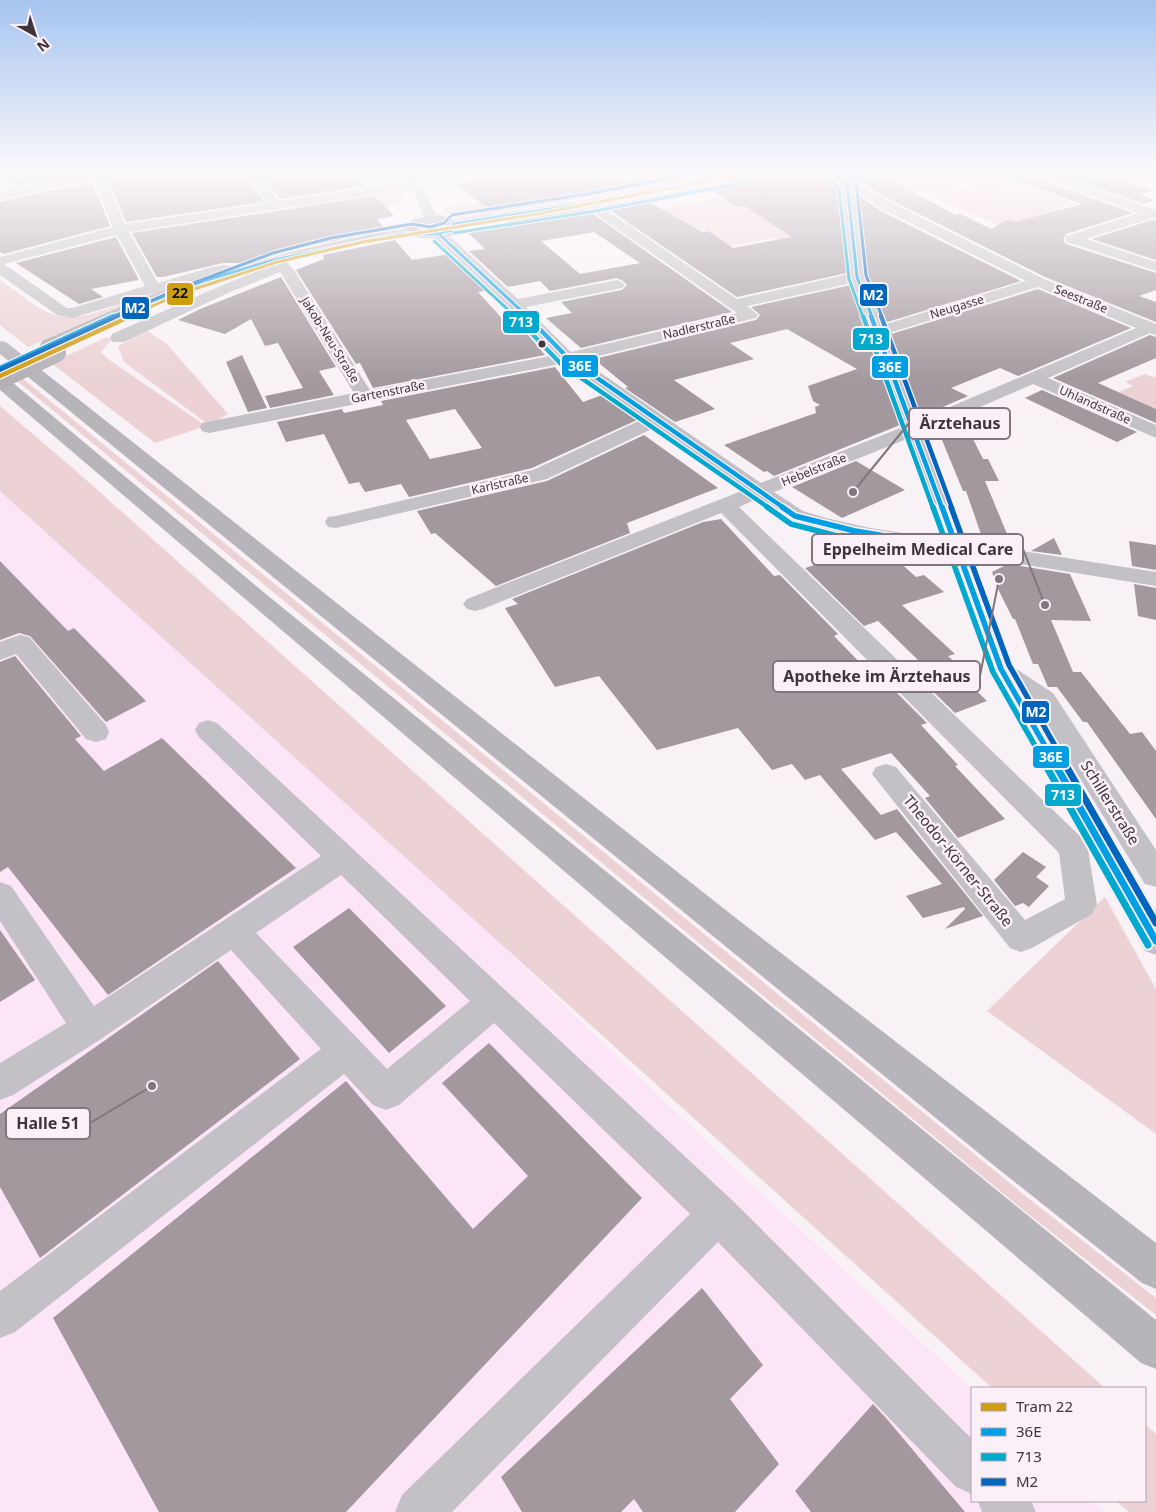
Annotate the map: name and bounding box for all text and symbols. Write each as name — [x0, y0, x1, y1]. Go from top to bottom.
north arrow — [10, 10, 60, 60]
text: N — [33, 35, 54, 56]
street label: Seestraße — [1052, 280, 1111, 317]
line badge: 22 — [166, 282, 194, 306]
text: 22 — [172, 283, 188, 302]
line badge: M2 — [859, 283, 888, 307]
text: M2 — [862, 285, 884, 304]
street label: Neugasse — [928, 290, 986, 323]
street label: Jakob-Neu-Straße — [297, 292, 364, 386]
line badge: M2 — [121, 296, 150, 320]
text: M2 — [124, 298, 146, 317]
line badge: 713 — [502, 310, 540, 334]
street label: Nadlerstraße — [661, 310, 737, 343]
text: 713 — [509, 312, 533, 331]
line badge: 713 — [852, 327, 890, 351]
text: 713 — [859, 329, 883, 348]
unlabelled marker — [537, 339, 547, 349]
line badge: 36E — [561, 354, 599, 378]
line badge: 36E — [871, 355, 909, 379]
text: 36E — [568, 356, 592, 375]
text: 36E — [878, 357, 902, 376]
street label: Gartenstraße — [350, 376, 426, 407]
street label: Uhlandstraße — [1057, 381, 1134, 428]
callout: Ärztehaus — [909, 408, 1010, 439]
text: Ärztehaus — [919, 412, 1001, 434]
street label: Hebelstraße — [779, 449, 849, 490]
street label: Karlstraße — [470, 469, 530, 498]
callout: Eppelheim Medical Care — [812, 534, 1023, 565]
text: Eppelheim Medical Care — [823, 538, 1013, 560]
callout: Apotheke im Ärztehaus — [773, 661, 980, 692]
text: Apotheke im Ärztehaus — [783, 665, 971, 687]
line badge: M2 — [1021, 700, 1050, 724]
text: M2 — [1025, 702, 1047, 721]
line badge: 36E — [1032, 745, 1070, 769]
text: 36E — [1039, 747, 1063, 766]
street label: Schillerstraße — [1077, 757, 1145, 848]
line badge: 713 — [1044, 783, 1082, 807]
text: 713 — [1051, 785, 1075, 804]
street label: Theodor-Körner-Straße — [900, 790, 1018, 930]
callout: Halle 51 — [6, 1108, 90, 1139]
text: Halle 51 — [16, 1112, 80, 1134]
legend — [971, 1387, 1146, 1502]
text: Tram 22 — [1016, 1396, 1073, 1416]
text: 36E — [1016, 1421, 1042, 1441]
text: 713 — [1016, 1446, 1042, 1466]
text: M2 — [1016, 1471, 1038, 1491]

